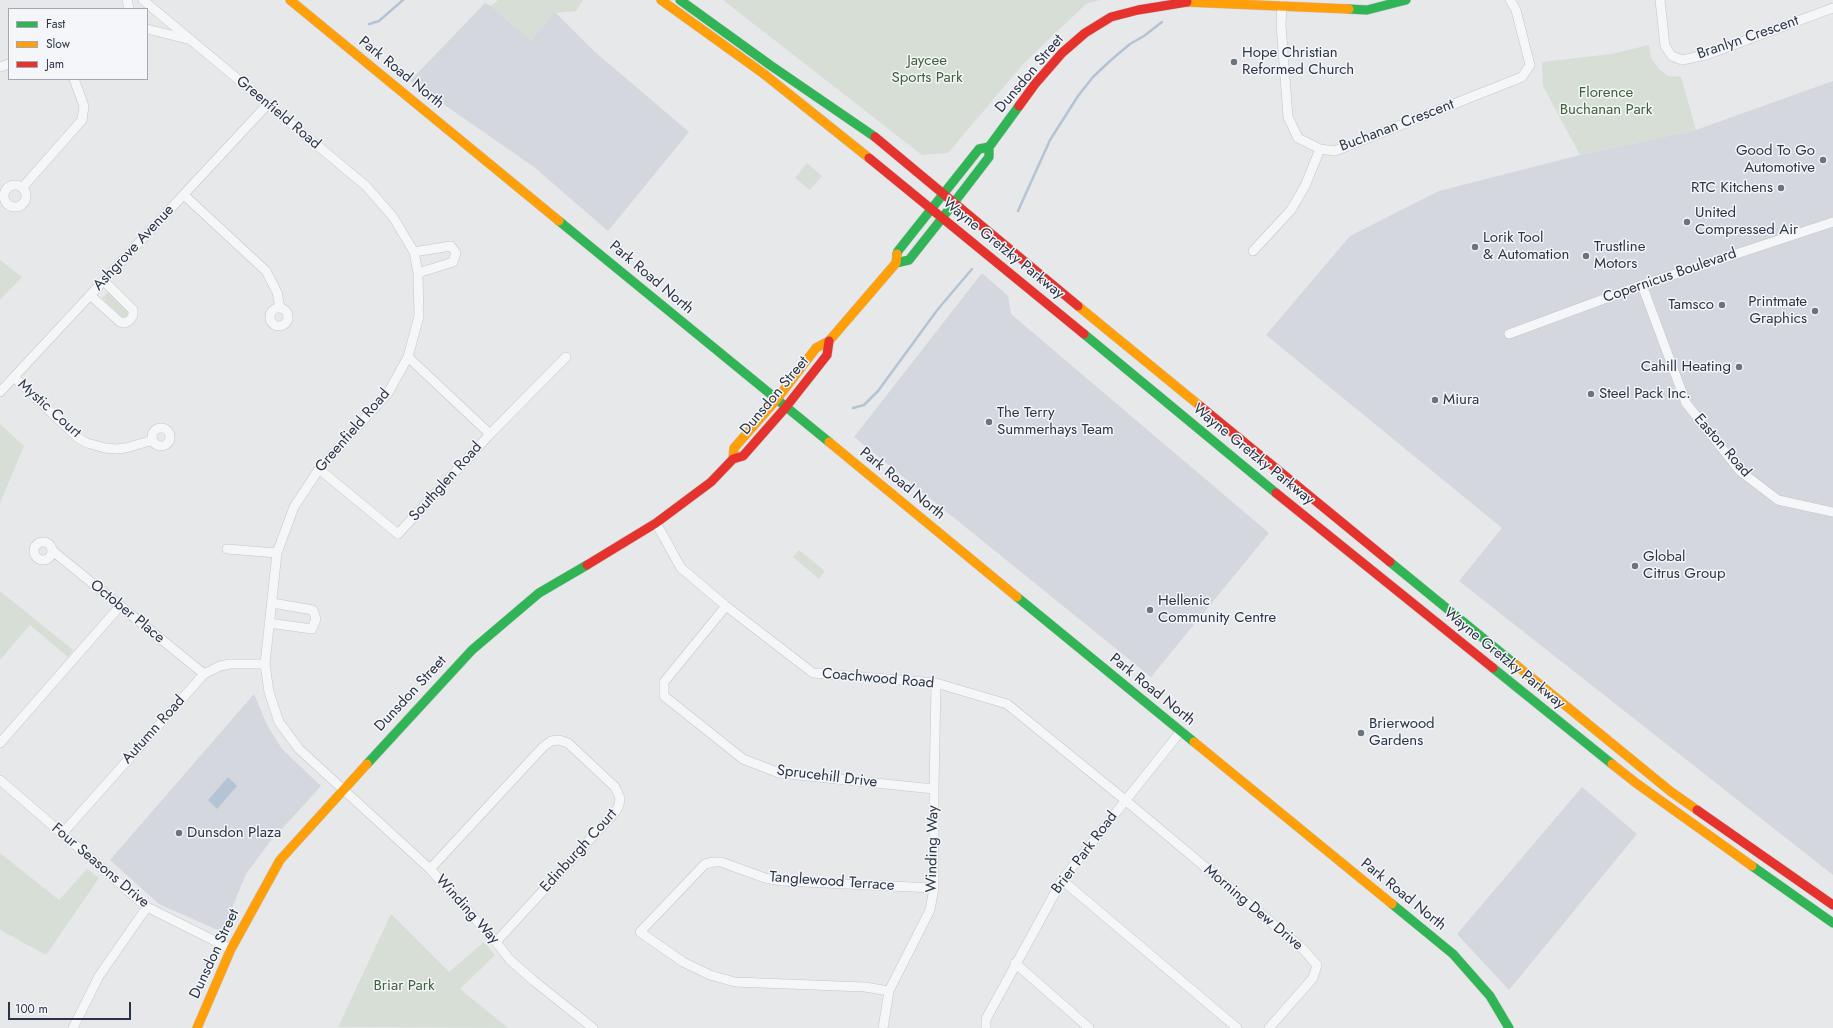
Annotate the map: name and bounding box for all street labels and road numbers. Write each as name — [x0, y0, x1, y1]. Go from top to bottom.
street label: Branlyn Crescent — [1695, 12, 1801, 64]
street label: Dunsdon Street — [992, 31, 1068, 117]
street label: Park Road North — [355, 33, 447, 113]
street label: Greenfield Road — [232, 72, 324, 154]
street label: Buchanan Crescent — [1337, 96, 1457, 156]
street label: Wayne Gretzky Parkway — [939, 195, 1067, 303]
street label: Ashgrove Avenue — [90, 201, 178, 295]
street label: Park Road North — [605, 238, 697, 318]
street label: Copernicus Boulevard — [1601, 245, 1739, 307]
street label: Dunsdon Street — [737, 353, 813, 439]
street label: Mystic Court — [14, 376, 84, 442]
street label: Greenfield Road — [312, 386, 394, 476]
street label: Wayne Gretzky Parkway — [1189, 401, 1317, 509]
street label: Easton Road — [1690, 411, 1754, 481]
street label: Southglen Road — [406, 439, 486, 525]
street label: Park Road North — [856, 444, 948, 524]
street label: October Place — [86, 577, 168, 647]
street label: Wayne Gretzky Parkway — [1440, 605, 1568, 713]
street label: Park Road North — [1106, 650, 1198, 730]
street label: Dunsdon Street — [371, 652, 451, 736]
street label: Coachwood Road — [821, 665, 935, 693]
street label: Autumn Road — [119, 692, 189, 768]
street label: Sprucehill Drive — [776, 762, 878, 792]
street label: Winding Way — [923, 805, 943, 893]
street label: Edinburgh Court — [537, 806, 621, 896]
street label: Brier Park Road — [1048, 808, 1122, 898]
street label: Four Seasons Drive — [48, 820, 152, 912]
street label: Park Road North — [1357, 855, 1449, 935]
street label: Morning Dew Drive — [1200, 861, 1306, 955]
street label: Tanglewood Terrace — [769, 869, 895, 895]
street label: Winding Way — [431, 872, 503, 948]
street label: Dunsdon Street — [186, 906, 244, 1002]

